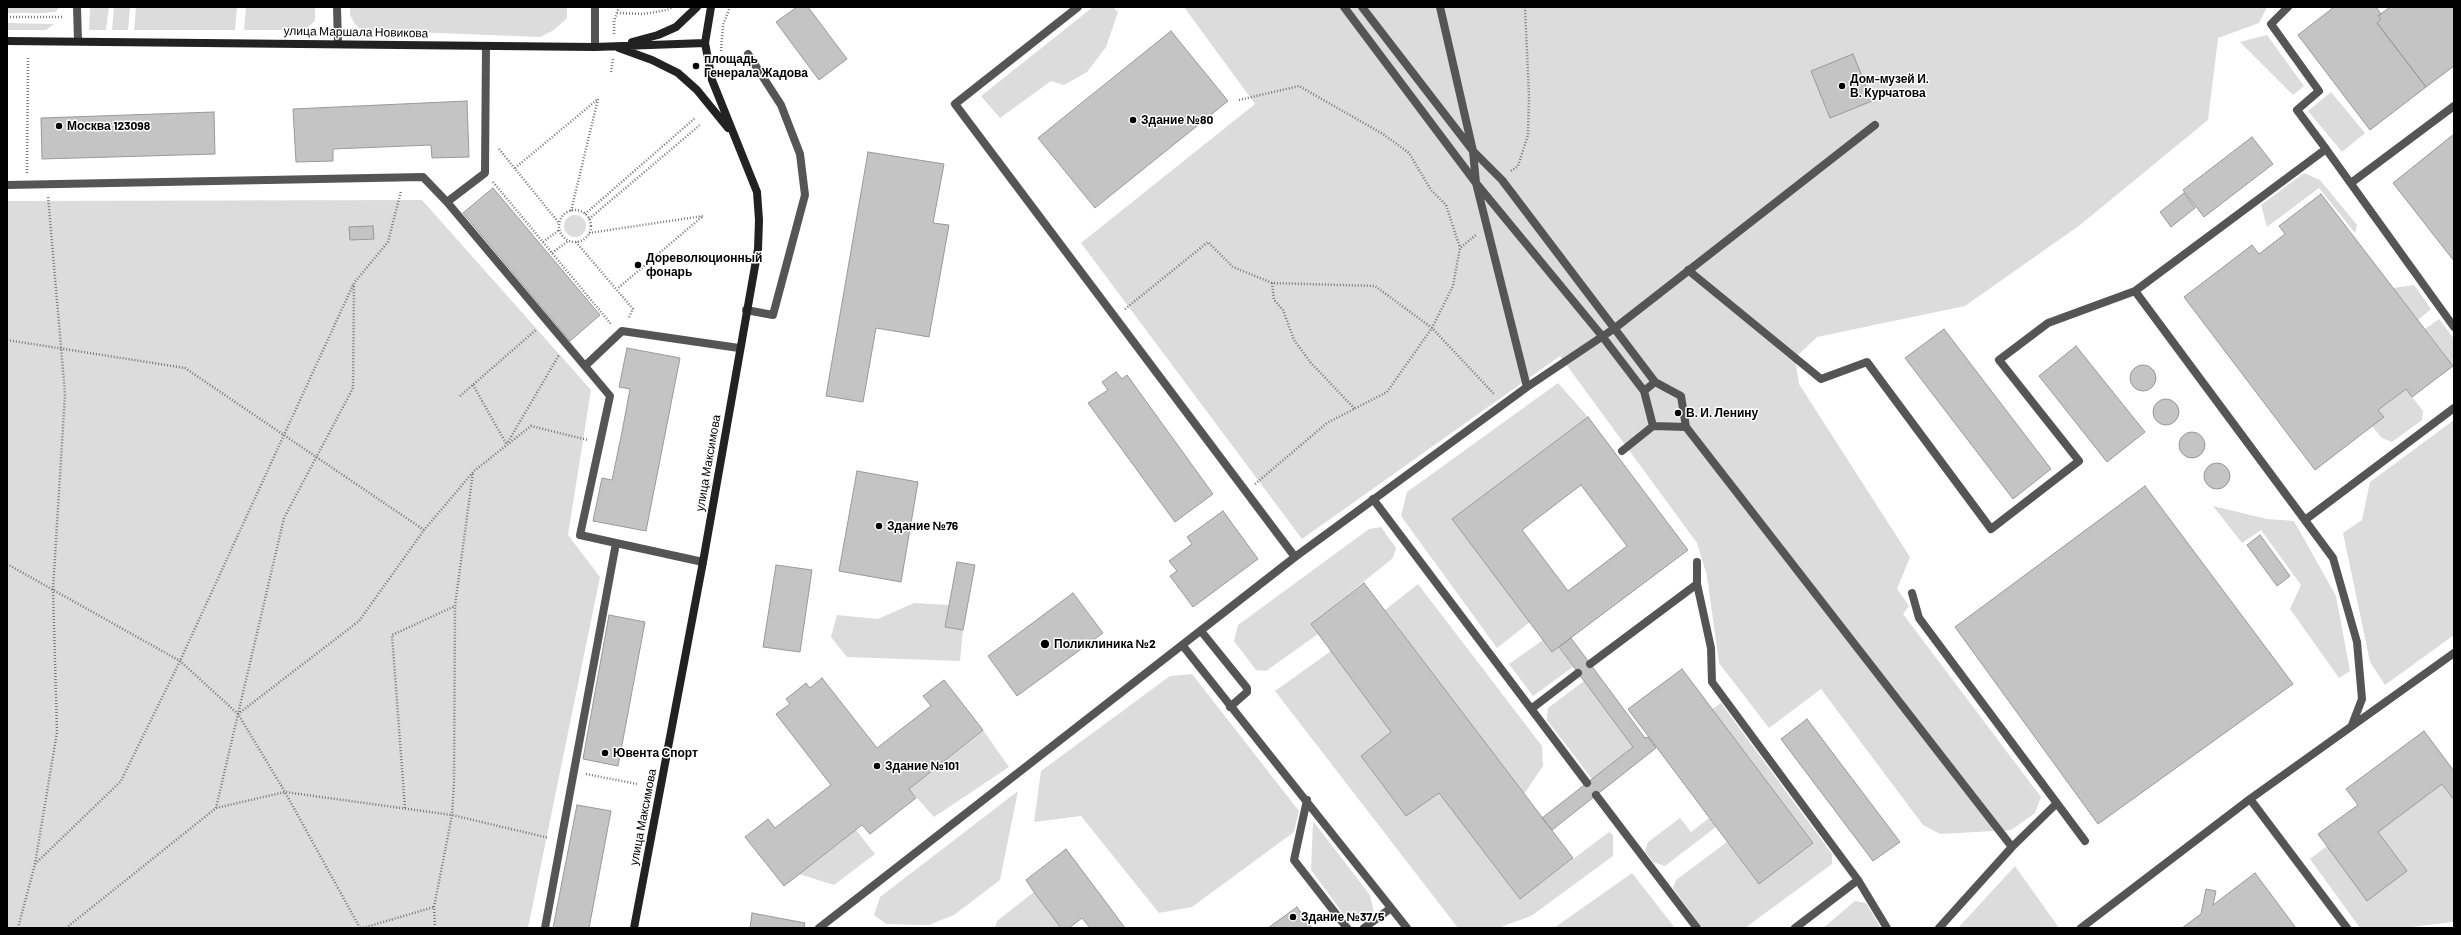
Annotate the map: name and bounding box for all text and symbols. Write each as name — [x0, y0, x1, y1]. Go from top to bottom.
street label: улица Маршала Новикова — [284, 24, 428, 40]
place label: площадь Генерала Жадова — [704, 52, 808, 80]
marker: площадь Генерала Жадова — [691, 61, 701, 71]
place label: Дом-музей И. В. Курчатова — [1850, 72, 1929, 100]
marker: Дом-музей И. В. Курчатова — [1837, 81, 1847, 91]
place label: Здание №80 — [1141, 113, 1213, 127]
marker: Здание №80 — [1128, 115, 1138, 125]
place label: Москва 123098 — [67, 119, 150, 133]
marker: Москва 123098 — [54, 121, 64, 131]
place label: Дореволюционный фонарь — [646, 251, 762, 279]
marker: Дореволюционный фонарь — [633, 260, 643, 270]
place label: В. И. Ленину — [1686, 406, 1758, 420]
marker: В. И. Ленину — [1673, 408, 1683, 418]
street label: улица Максимова — [692, 413, 724, 513]
place label: Здание №76 — [887, 519, 958, 533]
marker: Здание №76 — [874, 521, 884, 531]
place label: Поликлиника №2 — [1054, 637, 1156, 651]
marker: Поликлиника №2 — [1039, 638, 1051, 650]
place label: Ювента Спорт — [613, 746, 698, 760]
marker: Ювента Спорт — [600, 748, 610, 758]
place label: Здание №101 — [885, 759, 959, 773]
marker: Здание №101 — [872, 761, 882, 771]
street label: улица Максимова — [627, 767, 659, 867]
place label: Здание №37/5 — [1301, 910, 1384, 924]
marker: Здание №37/5 — [1288, 912, 1298, 922]

